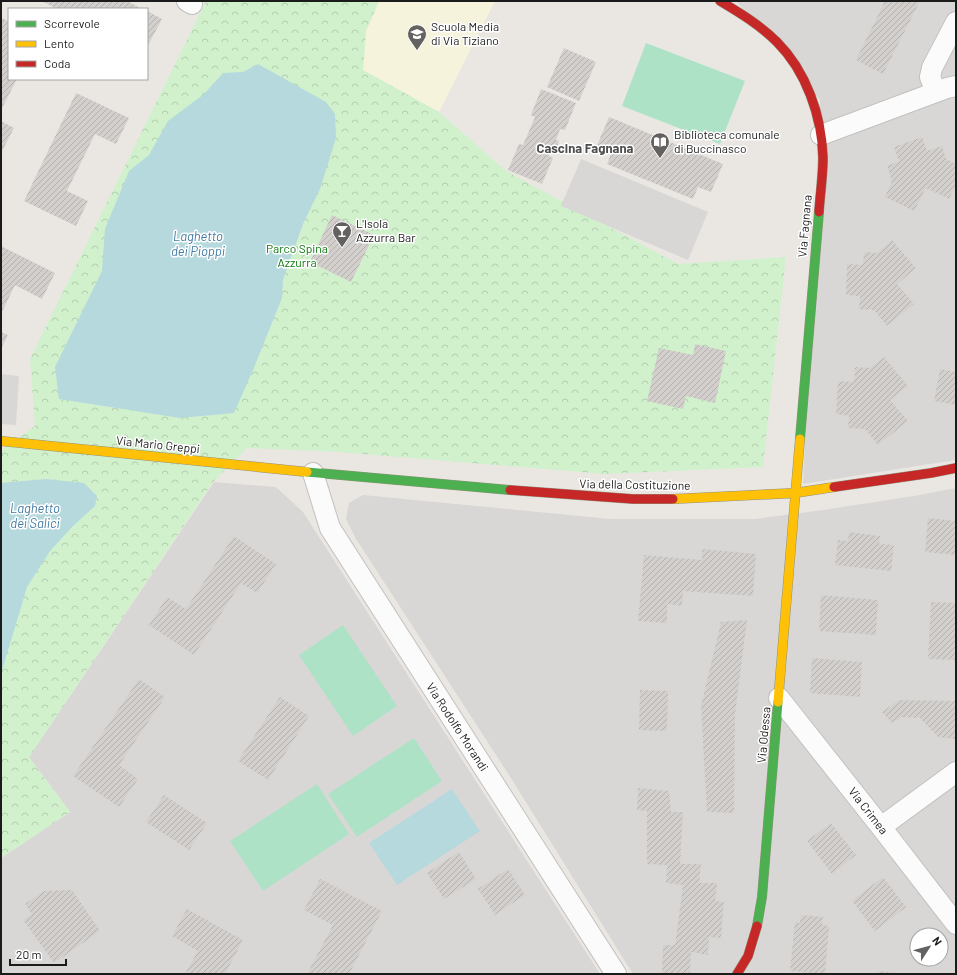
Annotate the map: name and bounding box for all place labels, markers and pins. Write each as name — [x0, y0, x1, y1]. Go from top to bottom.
place label: Scuola Media di Via Tiziano — [431, 19, 499, 47]
school or university icon: Scuola Media di Via Tiziano — [406, 23, 428, 51]
place label: Biblioteca comunale di Buccinasco — [674, 127, 780, 155]
library icon: Biblioteca comunale di Buccinasco — [649, 131, 671, 159]
place label: L'Isola Azzurra Bar — [356, 216, 416, 244]
bar icon: L'Isola Azzurra Bar — [331, 220, 353, 248]

